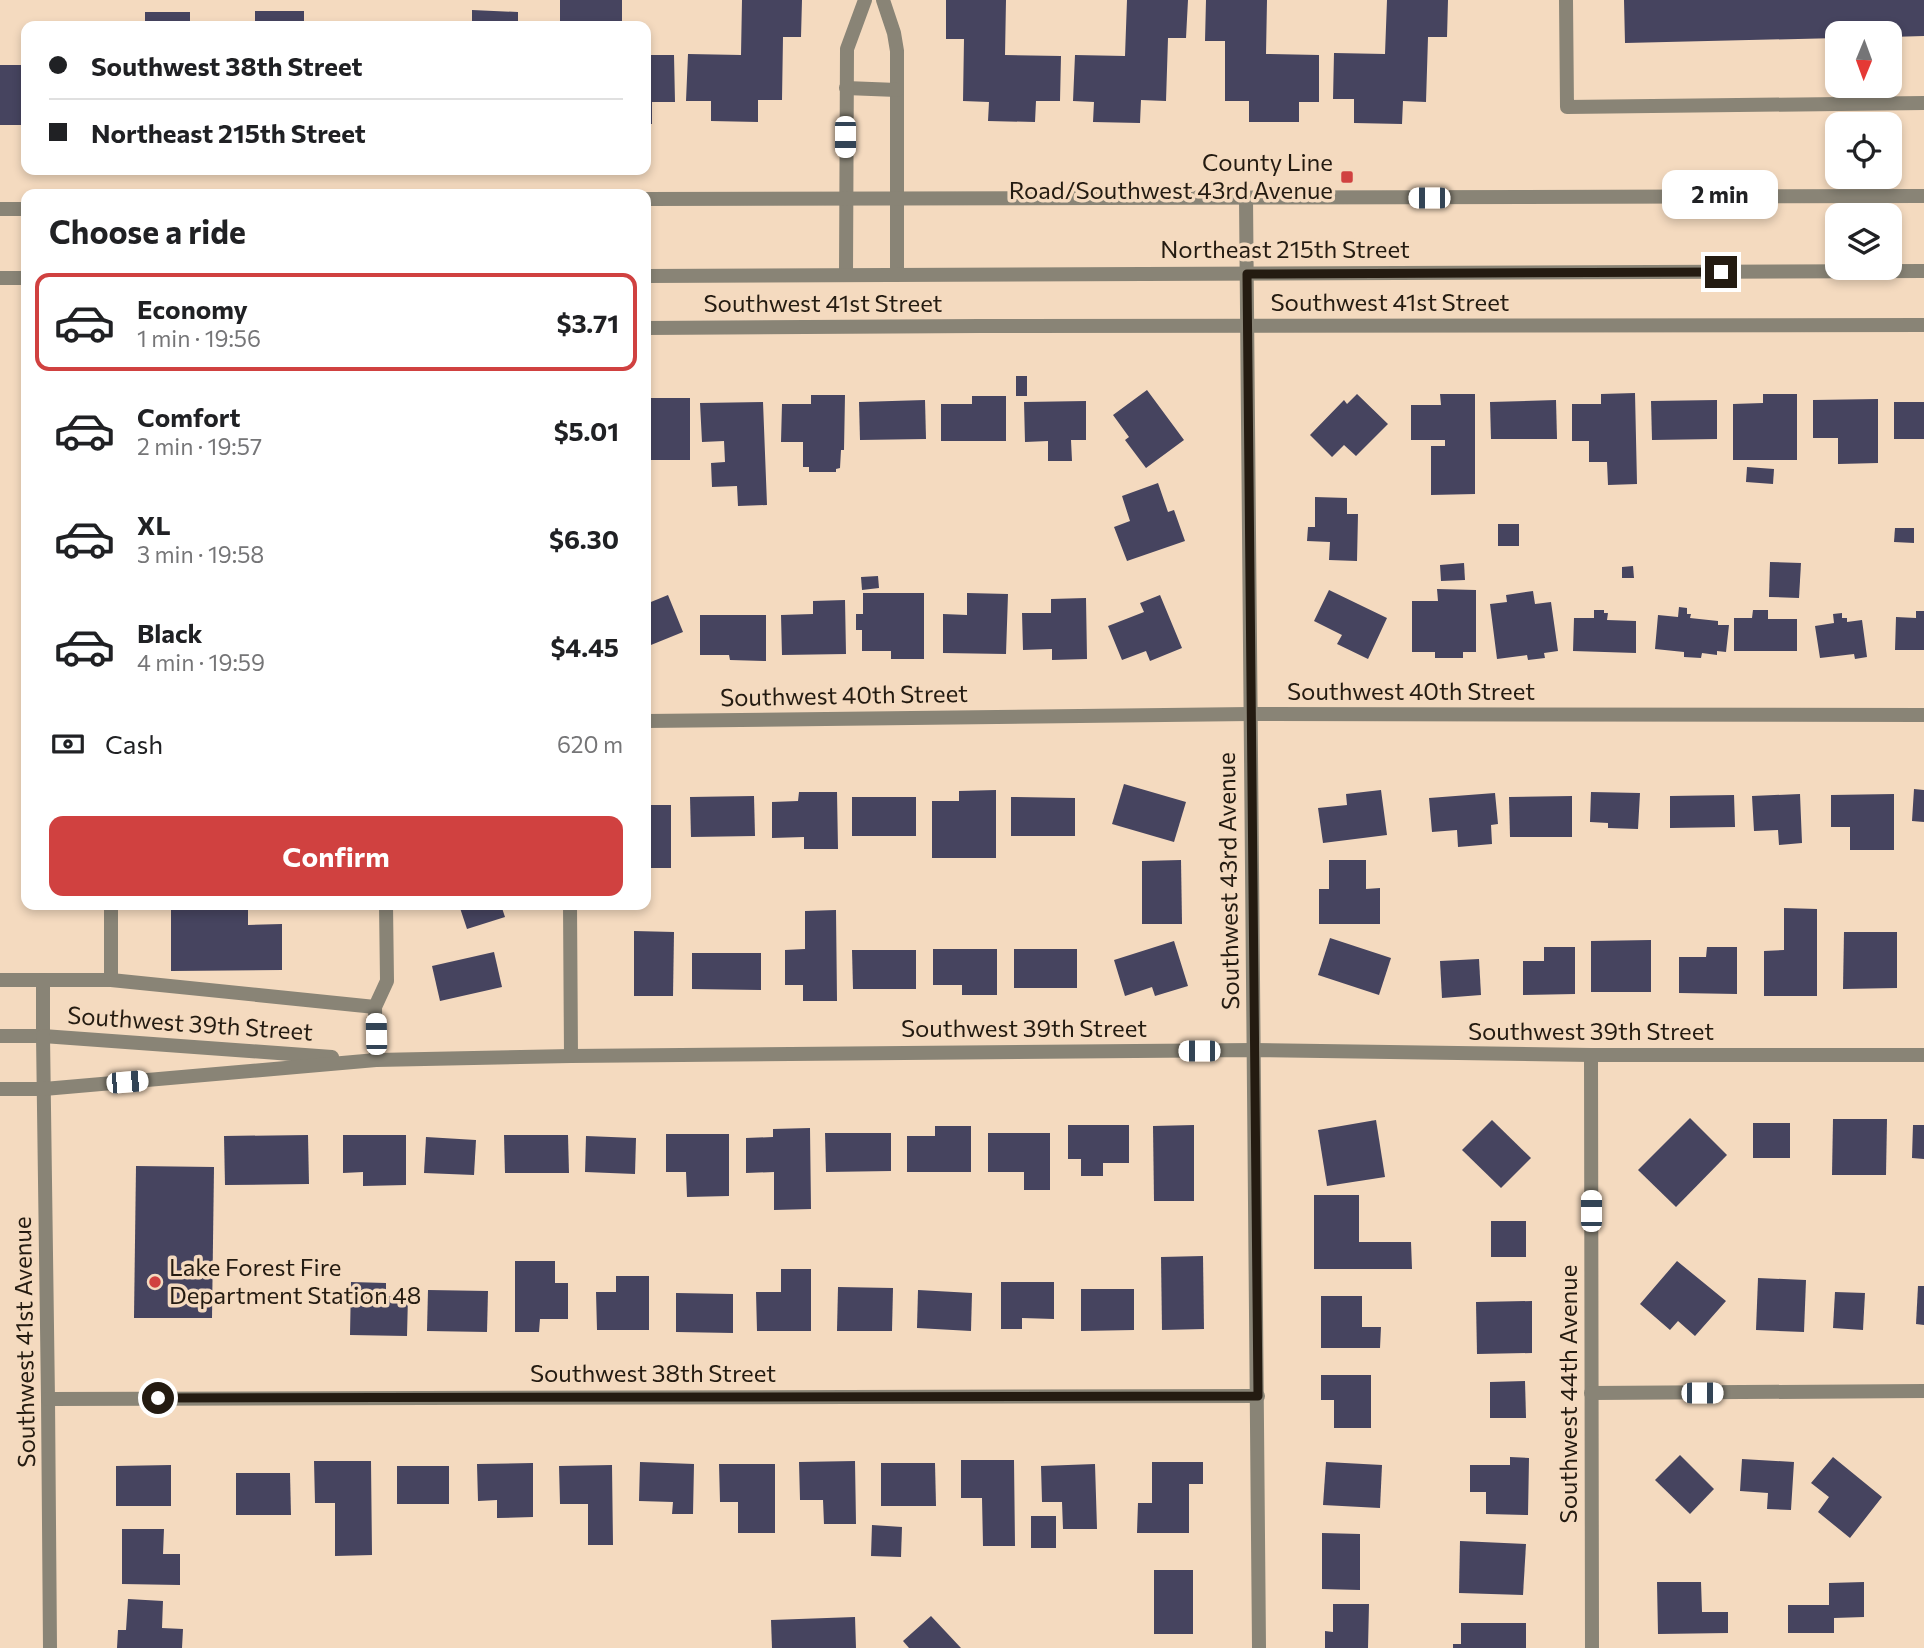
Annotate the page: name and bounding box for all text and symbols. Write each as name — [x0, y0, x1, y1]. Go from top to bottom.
north arrow — [1825, 21, 1902, 98]
map controls — [1825, 21, 1902, 280]
text: Southwest 38th Street — [91, 50, 363, 81]
button: locate — [1825, 112, 1902, 189]
car — [835, 116, 856, 158]
text: Northeast 215th Street — [91, 117, 366, 148]
place label: County Line Road/Southwest 43rd Avenue — [1009, 147, 1333, 204]
marker: County Line Road/Southwest 43rd Avenue — [1339, 169, 1355, 185]
callout: 2 min — [1663, 170, 1779, 219]
text: 2 min — [1691, 180, 1749, 208]
car — [1409, 188, 1451, 209]
button: layers — [1825, 203, 1902, 280]
text: Choose a ride — [49, 211, 246, 251]
street label: Northeast 215th Street — [1160, 234, 1410, 263]
route end — [1705, 256, 1737, 288]
street label: Southwest 41st Street — [1271, 287, 1510, 316]
street label: Southwest 41st Street — [704, 288, 943, 317]
icon: car — [53, 291, 116, 354]
text: Economy — [137, 293, 248, 324]
text: $3.71 — [557, 307, 619, 338]
text: 1 min · 19:56 — [137, 324, 261, 352]
icon: car — [53, 399, 116, 462]
text: Comfort — [137, 401, 240, 432]
text: $5.01 — [554, 415, 619, 446]
text: 2 min · 19:57 — [137, 432, 262, 460]
icon: car — [53, 507, 116, 570]
text: XL — [137, 509, 171, 540]
text: $6.30 — [549, 523, 619, 554]
text: 3 min · 19:58 — [137, 540, 264, 568]
icon: car — [53, 615, 116, 678]
text: Black — [137, 617, 203, 648]
text: $4.45 — [550, 631, 619, 662]
text: 4 min · 19:59 — [137, 648, 265, 676]
street label: Southwest 40th Street — [1287, 676, 1535, 705]
street label: Southwest 40th Street — [720, 678, 968, 711]
icon: cash — [49, 725, 87, 763]
text: Cash — [105, 728, 163, 759]
text: 620 m — [557, 730, 623, 758]
street label: Southwest 43rd Avenue — [1211, 752, 1244, 1010]
button: Confirm — [49, 816, 623, 896]
street label: Southwest 39th Street — [66, 999, 314, 1046]
car — [366, 1013, 387, 1055]
street label: Southwest 39th Street — [901, 1013, 1147, 1042]
street label: Southwest 39th Street — [1468, 1016, 1714, 1045]
car — [1179, 1041, 1221, 1062]
car — [106, 1070, 149, 1094]
car — [1581, 1190, 1602, 1232]
street label: Southwest 41st Avenue — [7, 1216, 40, 1468]
place label: Lake Forest Fire Department Station 48 — [169, 1252, 421, 1309]
street label: Southwest 44th Avenue — [1553, 1265, 1582, 1523]
marker: Lake Forest Fire Department Station 48 — [147, 1274, 163, 1290]
street label: Southwest 38th Street — [530, 1358, 776, 1387]
route start — [142, 1382, 174, 1414]
car — [1682, 1383, 1724, 1404]

